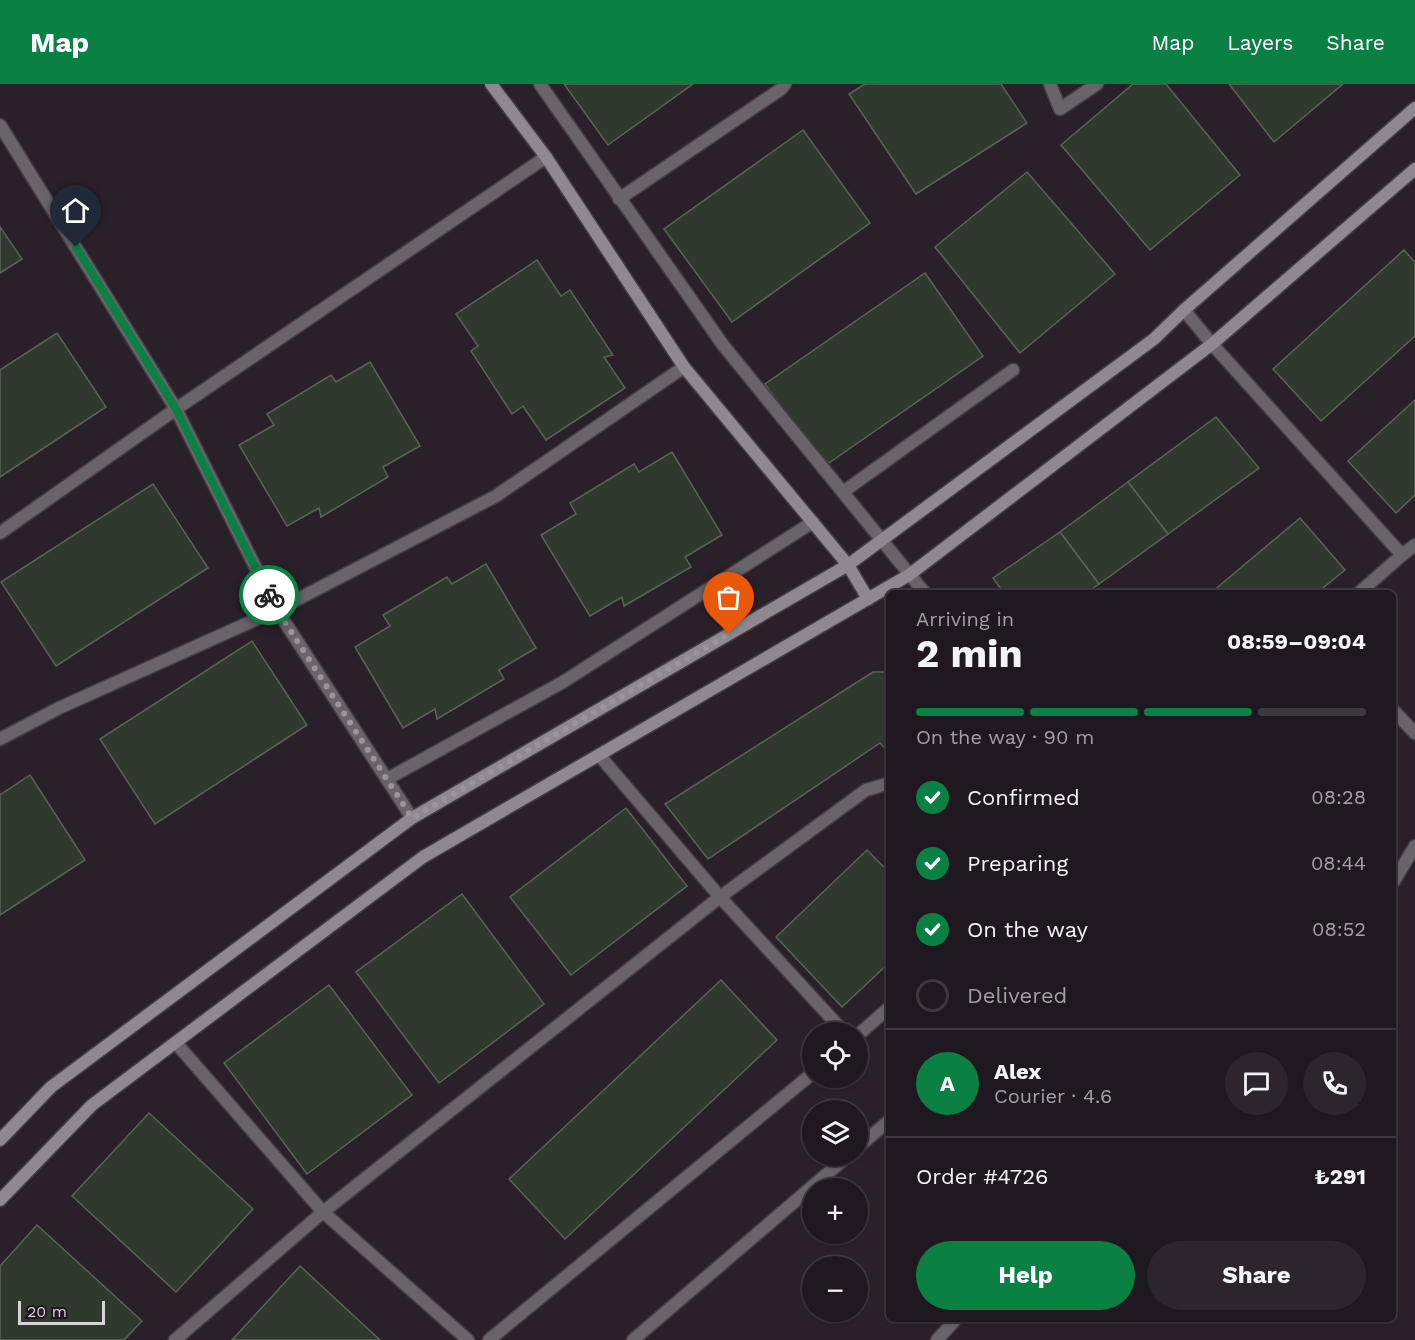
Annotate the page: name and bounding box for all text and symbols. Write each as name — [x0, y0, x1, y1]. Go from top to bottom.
text: Map — [30, 26, 89, 59]
text: Map — [1151, 30, 1194, 55]
text: Layers — [1227, 30, 1293, 55]
text: Share — [1326, 30, 1385, 55]
pin — [50, 185, 101, 247]
icon: home — [59, 194, 92, 227]
courier — [239, 565, 299, 625]
pin — [703, 572, 754, 634]
icon: bike — [253, 579, 286, 612]
icon: bag — [712, 581, 745, 614]
text: Arriving in — [916, 607, 1014, 631]
text: 08:59–09:04 — [1227, 629, 1366, 654]
text: 2 min — [916, 631, 1023, 676]
text: On the way · 90 m — [916, 725, 1094, 749]
icon: check — [916, 781, 949, 814]
text: Confirmed — [967, 785, 1080, 810]
text: 08:28 — [1311, 785, 1366, 809]
icon: check — [916, 847, 949, 880]
text: Preparing — [967, 851, 1068, 876]
text: 08:44 — [1311, 851, 1366, 875]
icon: check — [916, 913, 949, 946]
text: On the way — [967, 917, 1088, 942]
text: 08:52 — [1312, 917, 1366, 941]
text: Delivered — [967, 983, 1067, 1008]
map controls — [802, 1022, 868, 1322]
button: locate — [802, 1022, 868, 1088]
button: chat — [1225, 1052, 1288, 1115]
button: phone — [1303, 1052, 1366, 1115]
text: Alex — [994, 1059, 1041, 1084]
text: A — [940, 1071, 955, 1096]
text: Courier · 4.6 — [994, 1084, 1112, 1108]
button: layers — [802, 1100, 868, 1166]
text: Order #4726 — [916, 1164, 1048, 1189]
text: ₺291 — [1314, 1164, 1366, 1189]
button: + — [802, 1178, 868, 1244]
button: Help — [916, 1241, 1135, 1310]
button: Share — [1147, 1241, 1366, 1310]
button: − — [802, 1256, 868, 1322]
scale bar — [18, 1298, 105, 1326]
text: 20 m — [27, 1302, 67, 1321]

